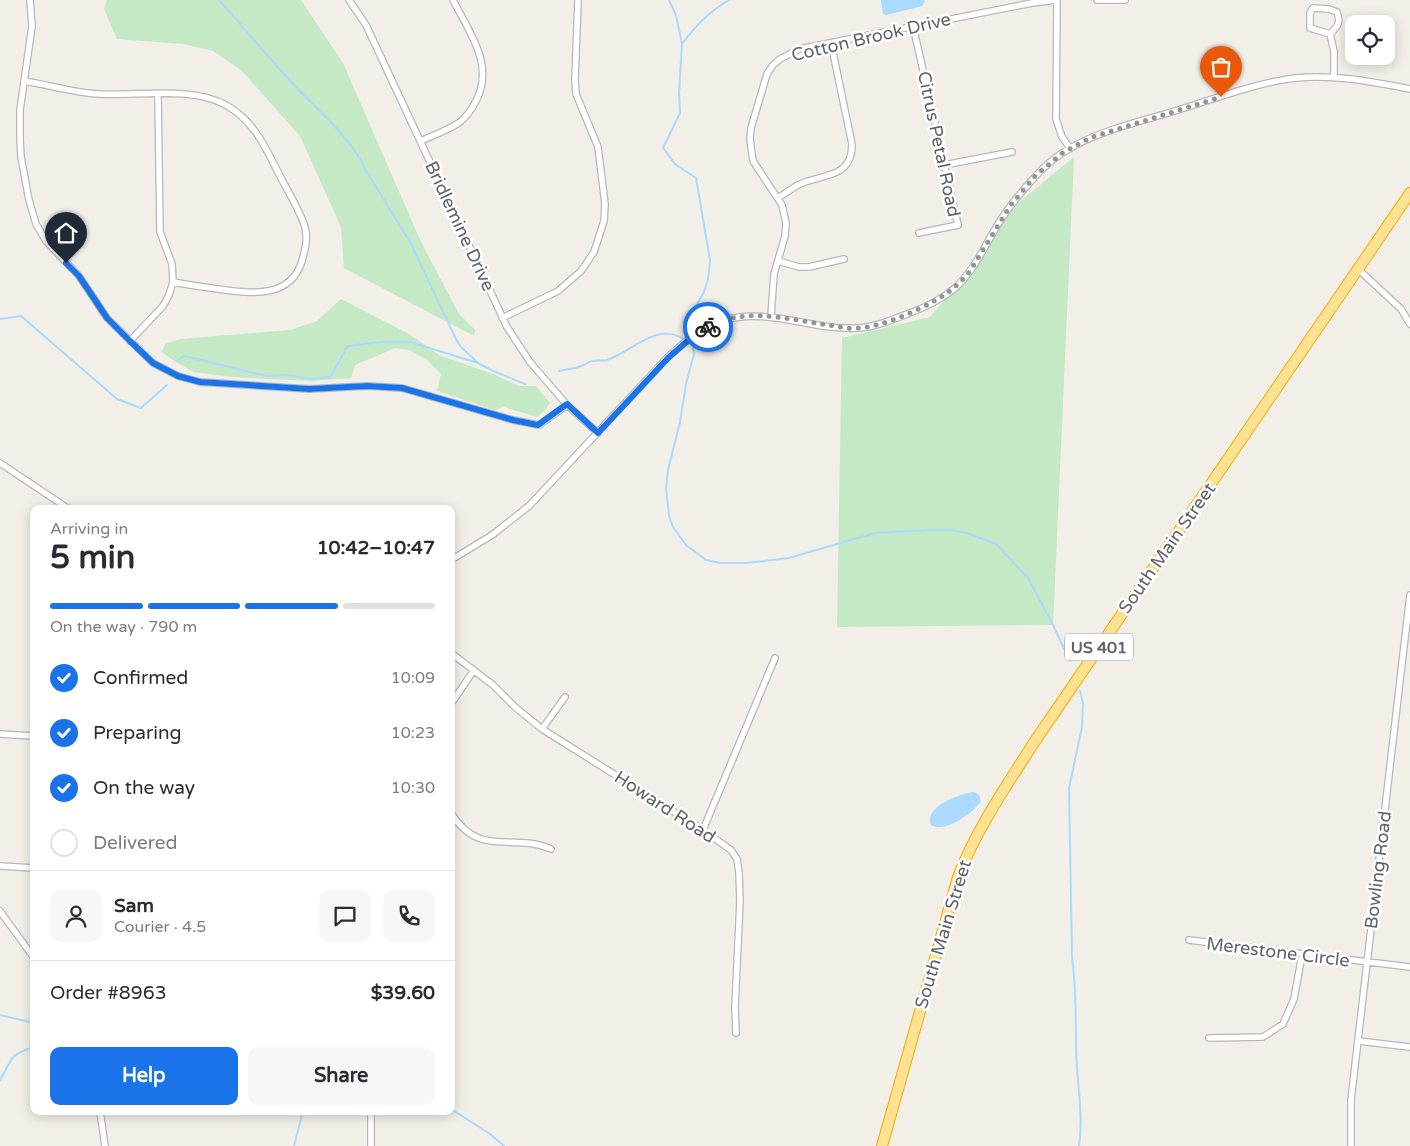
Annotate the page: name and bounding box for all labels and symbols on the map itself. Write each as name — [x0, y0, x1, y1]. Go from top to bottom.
street label: Cotton Brook Drive — [789, 8, 953, 66]
pin — [1200, 46, 1242, 97]
street label: Citrus Petal Road — [913, 69, 965, 219]
street label: Bridlemine Drive — [420, 157, 500, 295]
pin — [45, 212, 87, 263]
courier — [683, 302, 733, 352]
street label: South Main Street — [1114, 478, 1220, 618]
road number: US 401 — [1065, 634, 1133, 660]
street label: Howard Road — [610, 766, 720, 848]
street label: Bowling Road — [1360, 810, 1396, 930]
street label: South Main Street — [910, 857, 976, 1011]
street label: Merestone Circle — [1205, 932, 1351, 972]

